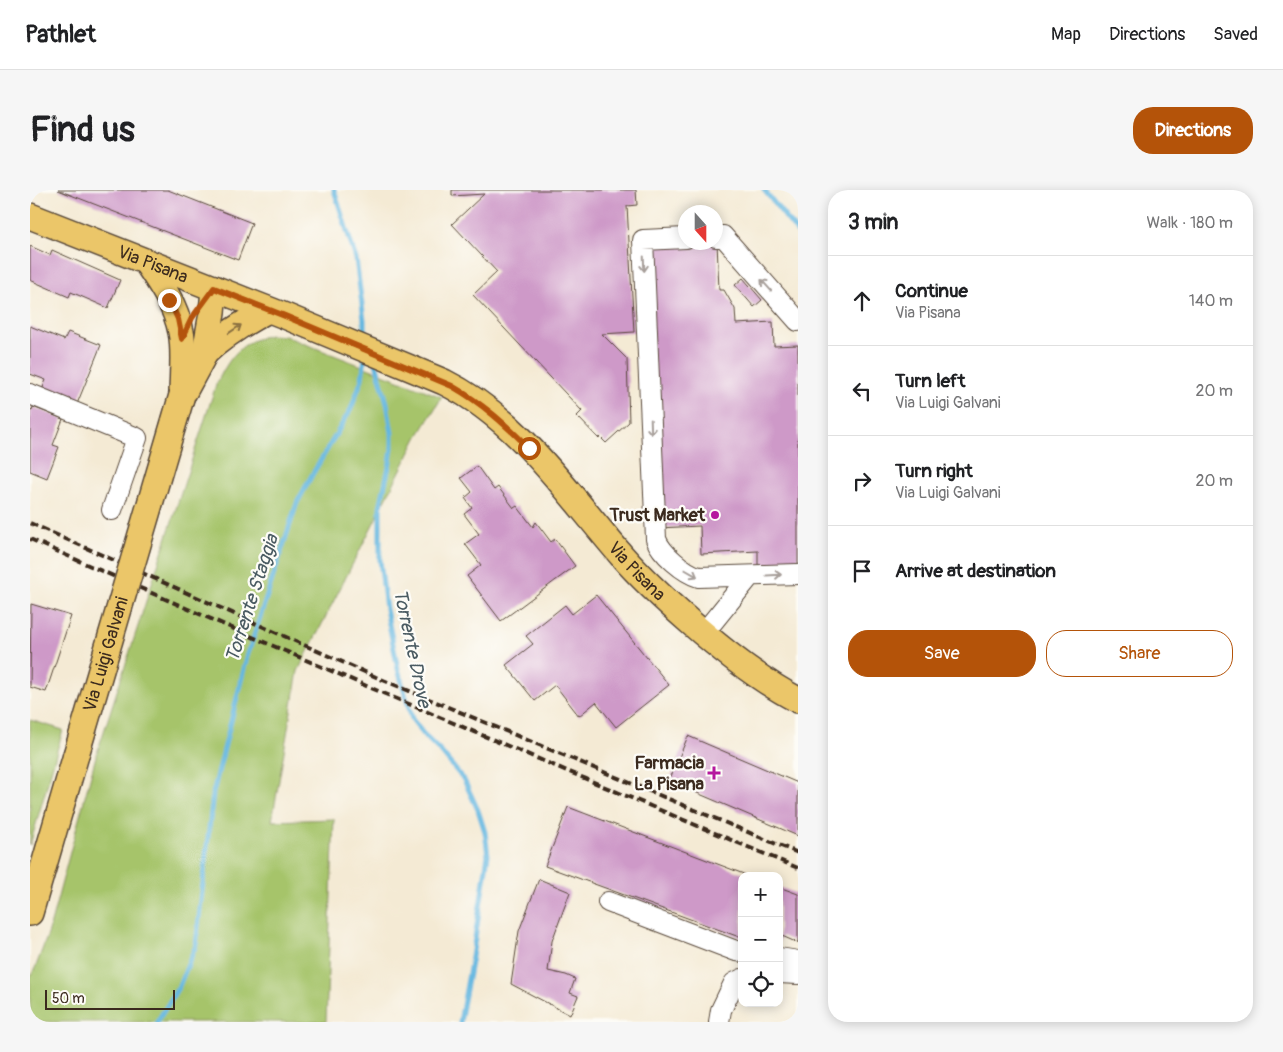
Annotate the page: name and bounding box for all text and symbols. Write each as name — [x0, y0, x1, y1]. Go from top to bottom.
text: Pathlet — [25, 20, 96, 49]
text: Map — [1051, 23, 1081, 46]
text: Directions — [1109, 23, 1185, 46]
text: Saved — [1213, 23, 1258, 46]
button: Directions — [1133, 107, 1253, 154]
text: Find us — [30, 108, 135, 152]
north arrow — [678, 205, 723, 250]
text: 3 min — [848, 209, 898, 236]
text: Walk · 180 m — [1146, 213, 1233, 233]
street label: Via Pisana — [114, 240, 191, 289]
one-way arrow — [640, 256, 649, 272]
one-way arrow — [760, 278, 771, 291]
text: Continue — [895, 279, 968, 303]
icon: ahead — [848, 287, 876, 315]
route end — [158, 289, 181, 312]
text: 140 m — [1189, 291, 1233, 311]
text: Via Pisana — [895, 303, 961, 323]
one-way arrow — [228, 324, 242, 334]
text: Turn left — [895, 369, 965, 393]
icon: left — [848, 377, 876, 405]
text: 20 m — [1195, 381, 1233, 401]
text: Via Luigi Galvani — [895, 393, 1001, 413]
one-way arrow — [646, 418, 655, 434]
route start — [518, 437, 541, 460]
text: Turn right — [895, 459, 973, 483]
icon: right — [848, 467, 876, 495]
text: 20 m — [1195, 471, 1233, 491]
text: Via Luigi Galvani — [895, 483, 1001, 503]
place label: Trust Market — [608, 504, 706, 527]
marker: Trust Market — [709, 509, 721, 521]
water label: Torrente Staggia — [220, 530, 284, 665]
street label: Via Pisana — [603, 537, 670, 606]
icon: arrive — [848, 557, 876, 585]
text: Arrive at destination — [895, 559, 1056, 583]
one-way arrow — [683, 569, 698, 578]
one-way arrow — [766, 570, 782, 579]
water label: Torrente Drove — [388, 587, 437, 711]
street label: Via Luigi Galvani — [78, 594, 134, 715]
button: Save — [848, 630, 1036, 677]
button: Share — [1046, 630, 1233, 677]
place label: Farmacia La Pisana — [634, 752, 705, 796]
marker: Farmacia La Pisana — [708, 767, 720, 779]
map controls — [738, 872, 783, 1007]
button: + — [738, 872, 783, 917]
button: − — [738, 917, 783, 962]
button: locate — [738, 962, 783, 1007]
scale bar — [45, 987, 175, 1010]
text: 50 m — [52, 990, 85, 1007]

